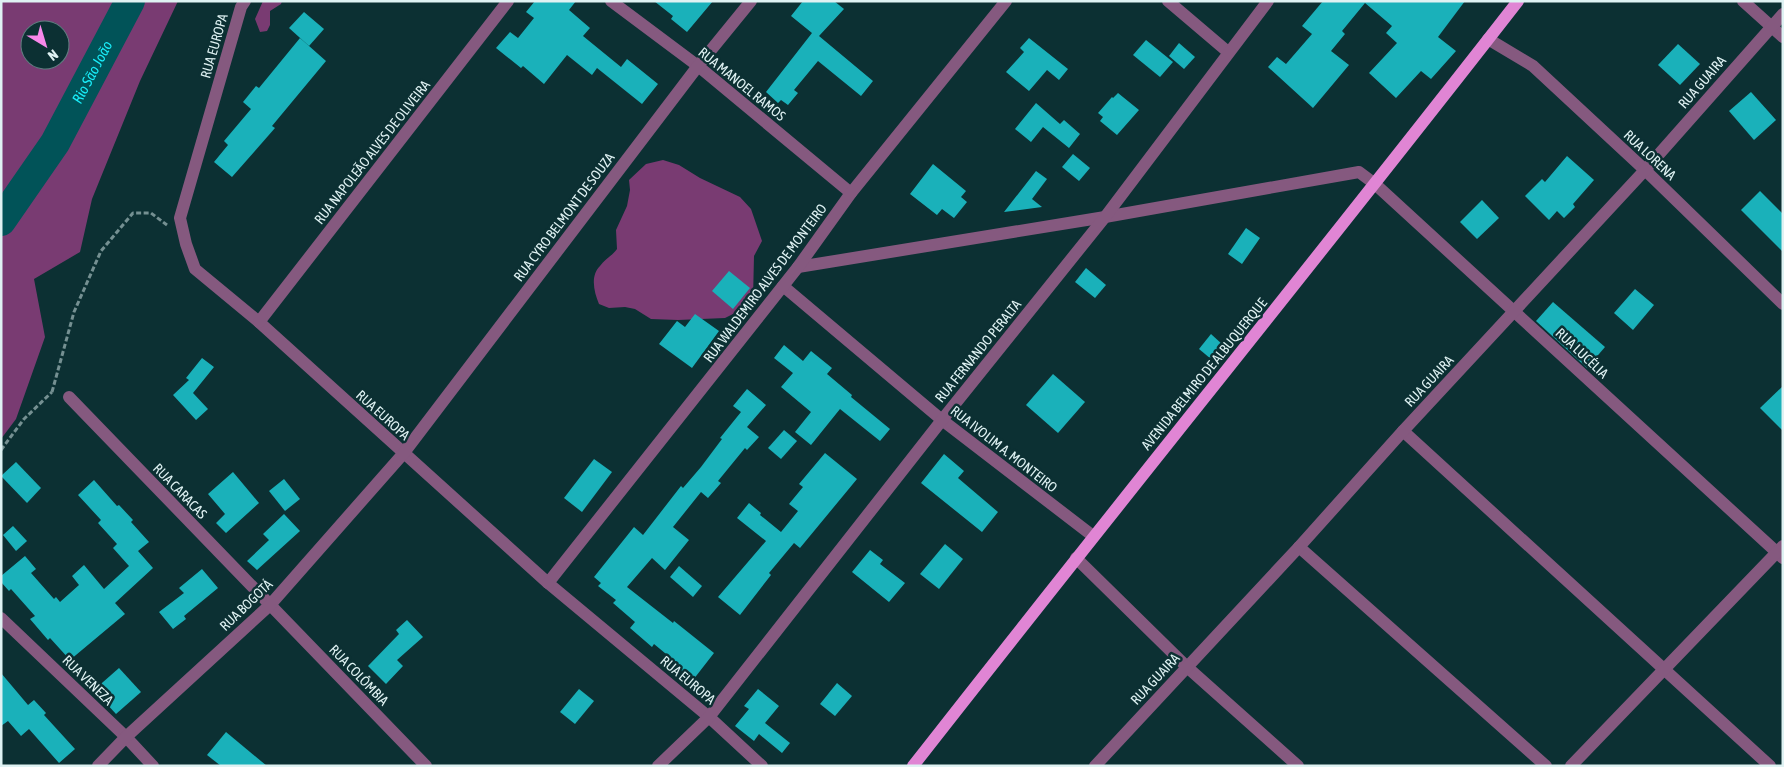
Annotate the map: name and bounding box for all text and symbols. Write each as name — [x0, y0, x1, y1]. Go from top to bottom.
street label: RUA EUROPA — [197, 12, 231, 80]
north arrow — [20, 20, 70, 70]
water label: Rio São João — [68, 38, 115, 106]
street label: RUA MANOEL RAMOS — [695, 44, 789, 124]
text: N — [45, 46, 61, 64]
street label: RUA GUAIRA — [1675, 52, 1729, 111]
street label: RUA NAPOLEÃO ALVES DE OLIVEIRA — [311, 77, 433, 227]
street label: RUA LORENA — [1621, 127, 1679, 183]
street label: RUA CYRO BELMONT DE SOUZA — [510, 150, 618, 284]
street label: RUA WALDEMIRO ALVES DE MONTEIRO — [700, 201, 830, 365]
street label: AVENIDA BELMIRO DE ALBUQUERQUE — [1138, 295, 1270, 453]
street label: RUA FERNANDO PERALTA — [932, 296, 1024, 405]
street label: RUA LUCÉLIA — [1552, 325, 1612, 381]
street label: RUA GUAIRA — [1401, 352, 1457, 410]
street label: RUA EUROPA — [353, 387, 413, 443]
street label: RUA IVOLIM A. MONTEIRO — [948, 402, 1060, 496]
street label: RUA CARACAS — [150, 460, 210, 522]
street label: RUA BOGOTÁ — [216, 576, 276, 634]
street label: RUA COLÔMBIA — [326, 641, 392, 709]
street label: RUA GUAIRA — [1127, 650, 1183, 708]
street label: RUA VENEZA — [59, 652, 117, 708]
street label: RUA EUROPA — [657, 653, 719, 708]

